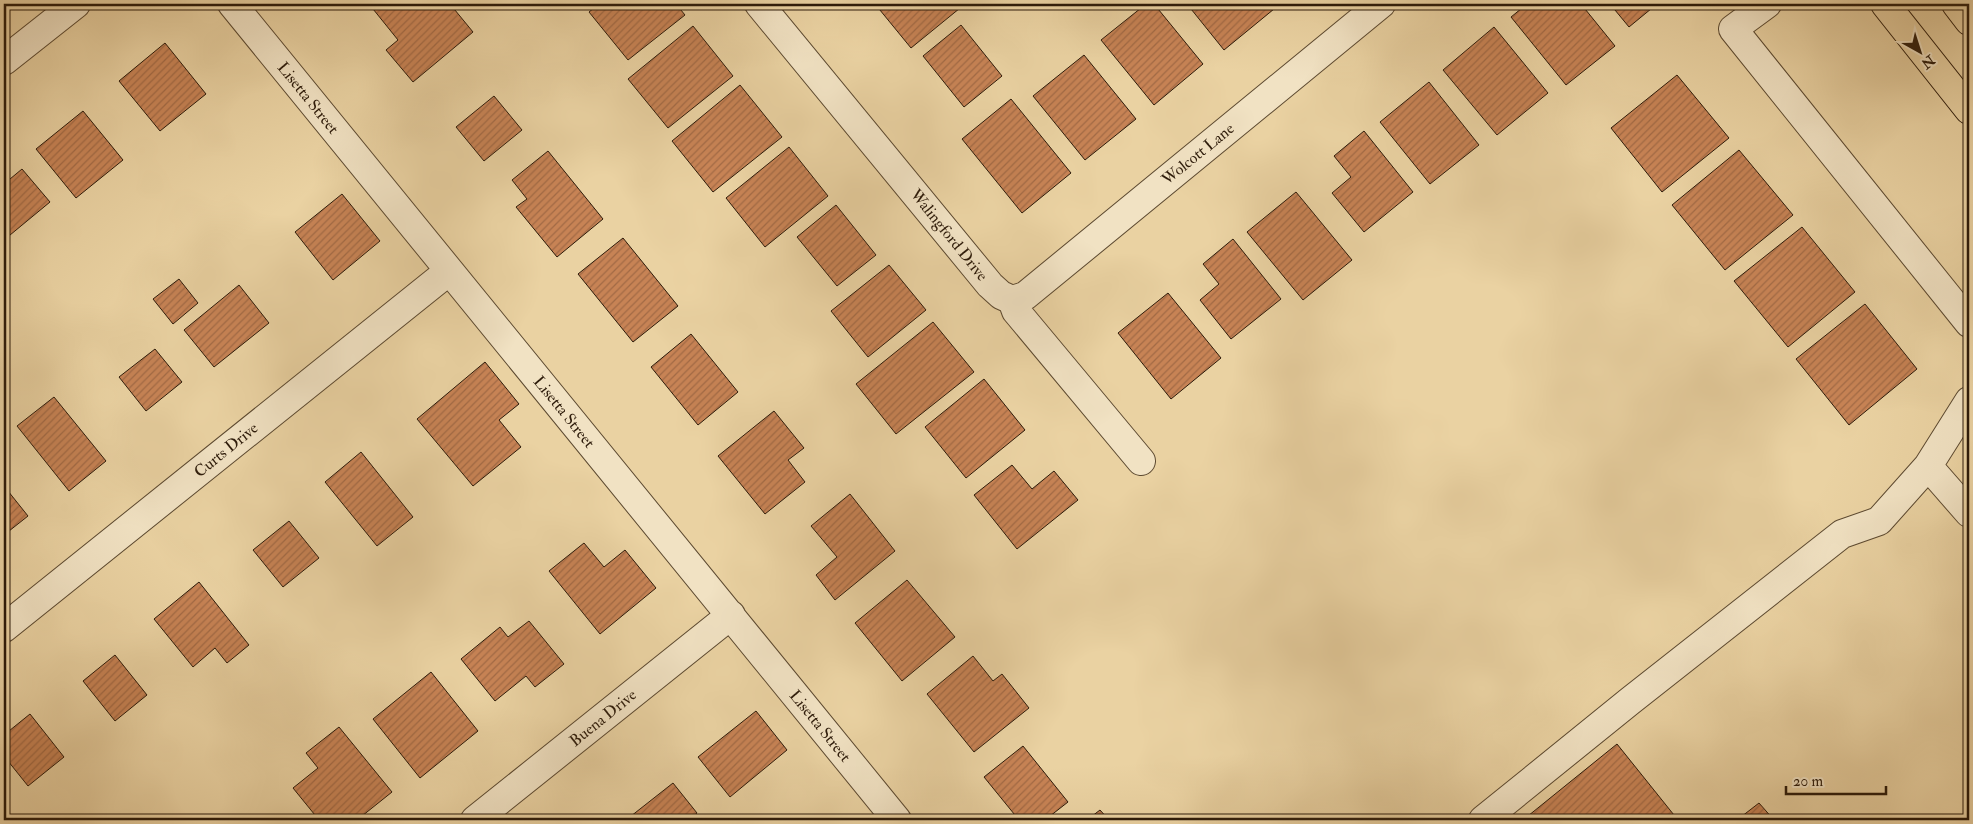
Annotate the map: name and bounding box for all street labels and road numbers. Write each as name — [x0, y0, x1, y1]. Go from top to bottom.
street label: Lisetta Street — [273, 58, 343, 138]
street label: Wolcott Lane — [1157, 119, 1239, 190]
street label: Walingford Drive — [905, 184, 992, 285]
street label: Lisetta Street — [529, 372, 599, 452]
street label: Curts Drive — [190, 418, 262, 482]
street label: Buena Drive — [566, 685, 641, 751]
street label: Lisetta Street — [785, 686, 855, 766]

